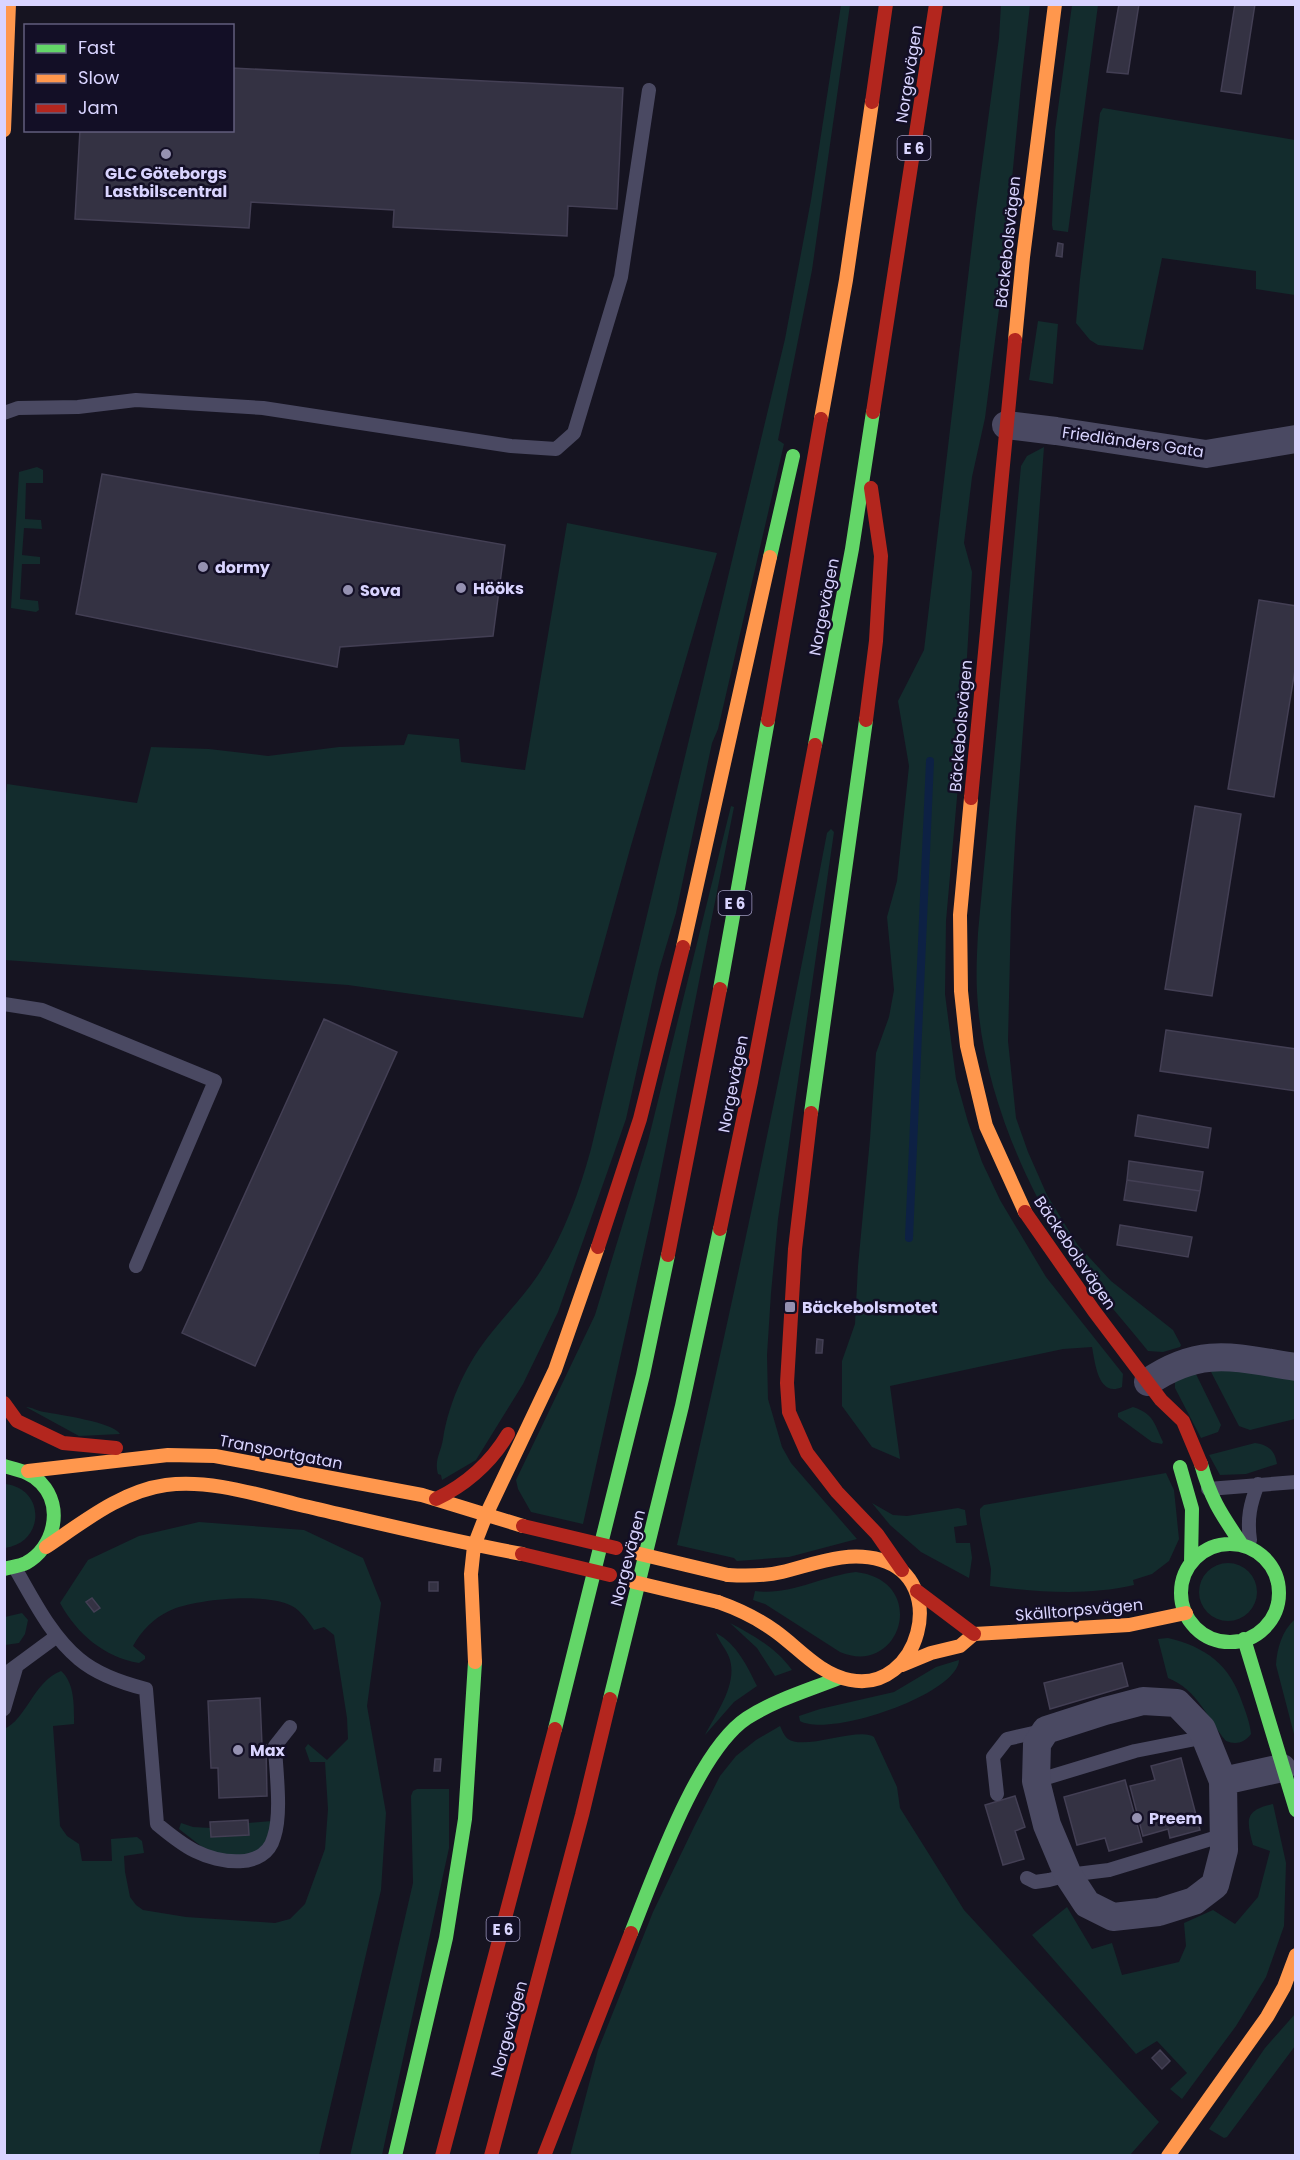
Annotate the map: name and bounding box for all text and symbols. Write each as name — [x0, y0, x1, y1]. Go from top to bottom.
street label: Norgevägen — [890, 23, 928, 125]
legend — [24, 24, 234, 132]
text: Fast — [78, 35, 115, 60]
text: Slow — [78, 65, 120, 90]
text: Jam — [78, 95, 118, 120]
road number: E 6 — [898, 136, 930, 160]
marker: GLC Göteborgs Lastbilscentral — [159, 147, 173, 161]
place label: GLC Göteborgs Lastbilscentral — [105, 162, 227, 203]
street label: Bäckebolsvägen — [990, 175, 1026, 309]
street label: Friedländers Gata — [1061, 421, 1205, 463]
place label: dormy — [215, 556, 271, 579]
street label: Norgevägen — [803, 556, 845, 658]
marker: dormy — [196, 560, 210, 574]
place label: Hööks — [473, 577, 524, 600]
place label: Sova — [360, 579, 401, 602]
marker: Hööks — [454, 581, 468, 595]
marker: Sova — [341, 583, 355, 597]
street label: Bäckebolsvägen — [944, 659, 978, 793]
road number: E 6 — [718, 891, 752, 915]
street label: Norgevägen — [712, 1033, 754, 1135]
street label: Bäckebolsvägen — [1028, 1192, 1122, 1314]
place label: Bäckebolsmotet — [802, 1296, 938, 1319]
marker: Bäckebolsmotet — [783, 1300, 797, 1314]
street label: Transportgatan — [217, 1429, 345, 1475]
street label: Norgevägen — [605, 1507, 651, 1609]
street label: Skälltorpsvägen — [1014, 1593, 1144, 1627]
place label: Max — [250, 1739, 286, 1762]
marker: Max — [231, 1743, 245, 1757]
place label: Preem — [1149, 1807, 1203, 1830]
marker: Preem — [1130, 1811, 1144, 1825]
road number: E 6 — [486, 1917, 520, 1941]
street label: Norgevägen — [485, 1978, 533, 2080]

